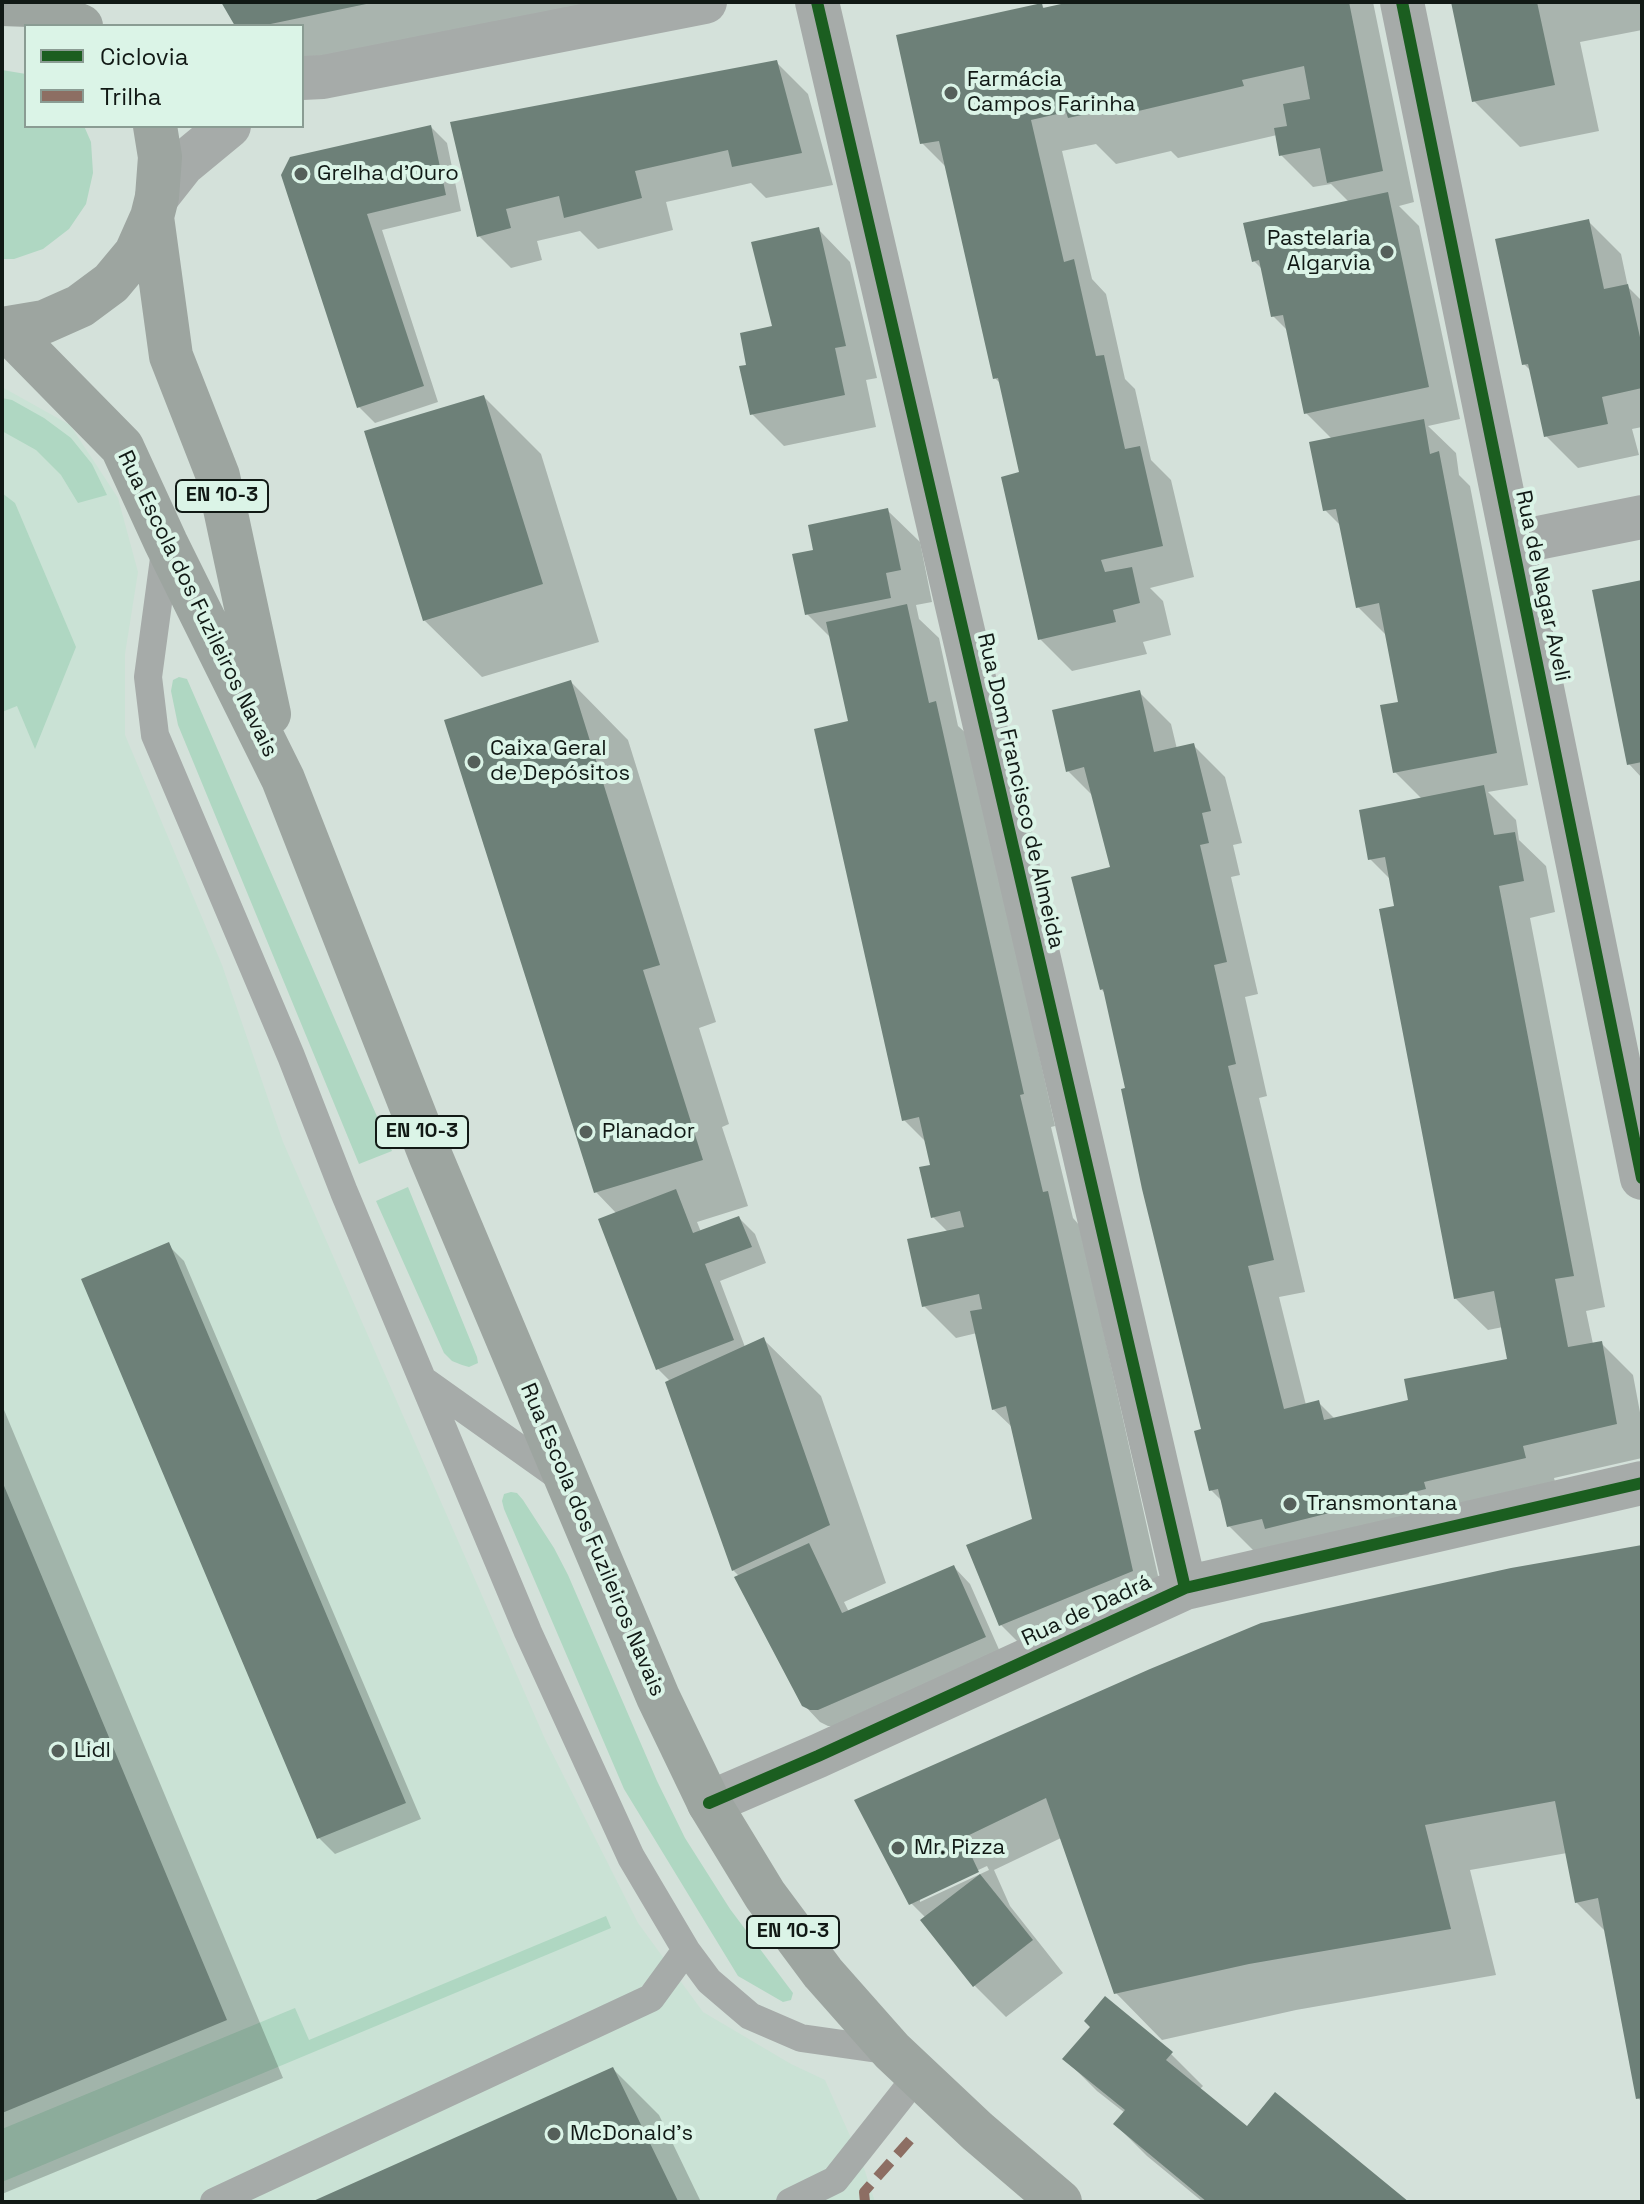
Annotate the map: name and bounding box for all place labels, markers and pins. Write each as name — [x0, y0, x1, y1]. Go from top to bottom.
place label: Farmácia Campos Farinha — [967, 67, 1135, 118]
marker: Farmácia Campos Farinha — [942, 84, 960, 102]
place label: Grelha d'Ouro — [317, 161, 459, 187]
marker: Grelha d'Ouro — [292, 165, 310, 183]
place label: Pastelaria Algarvia — [1267, 226, 1371, 278]
marker: Pastelaria Algarvia — [1378, 243, 1396, 261]
place label: Caixa Geral de Depósitos — [490, 736, 630, 788]
marker: Caixa Geral de Depósitos — [465, 753, 483, 771]
place label: Planador — [602, 1119, 695, 1145]
marker: Planador — [577, 1123, 595, 1141]
place label: Transmontana — [1306, 1491, 1457, 1517]
marker: Transmontana — [1281, 1495, 1299, 1513]
place label: Lidl — [74, 1738, 111, 1764]
marker: Lidl — [49, 1742, 67, 1760]
place label: Mr. Pizza — [914, 1835, 1005, 1861]
marker: Mr. Pizza — [889, 1839, 907, 1857]
place label: McDonald's — [570, 2121, 693, 2147]
marker: McDonald's — [545, 2125, 563, 2143]

